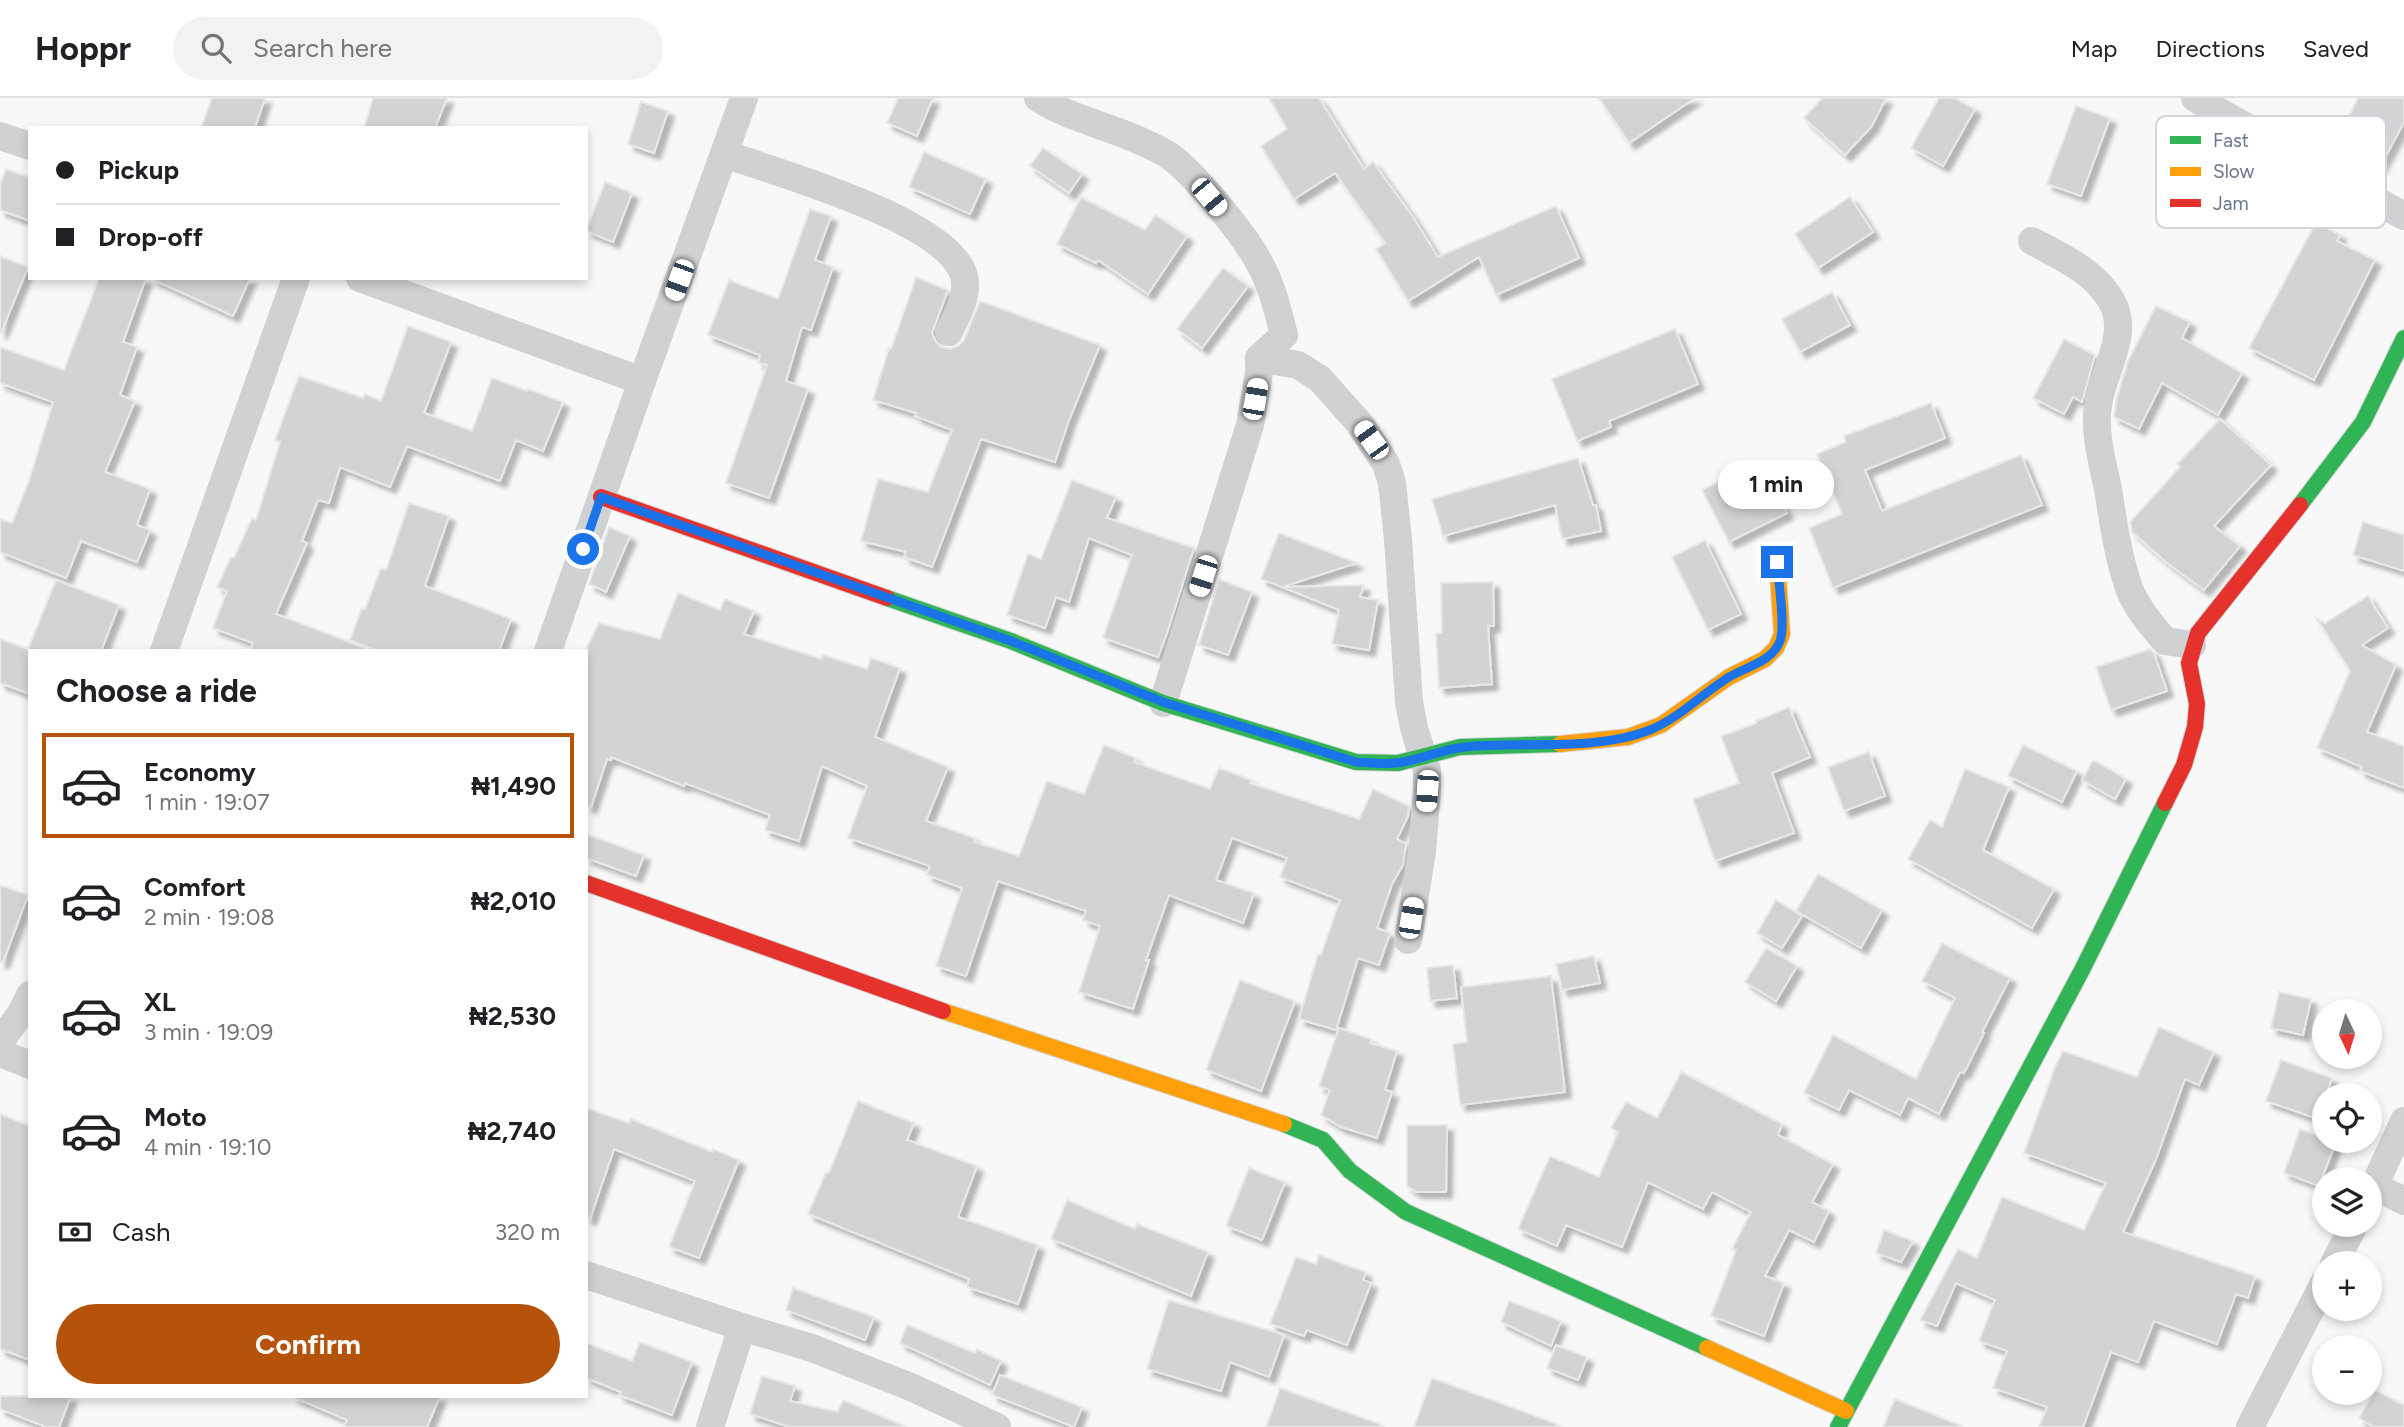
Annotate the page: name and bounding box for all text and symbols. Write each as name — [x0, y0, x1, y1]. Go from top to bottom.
search box — [173, 17, 663, 80]
text: Hoppr — [35, 29, 131, 68]
icon: search — [197, 29, 235, 67]
text: Search here — [253, 32, 392, 64]
text: Map — [2071, 34, 2117, 63]
text: Directions — [2155, 34, 2265, 63]
text: Saved — [2303, 34, 2369, 63]
legend — [2156, 116, 2386, 228]
text: Fast — [2213, 129, 2249, 152]
text: Pickup — [98, 154, 179, 186]
text: Slow — [2213, 160, 2255, 183]
car — [1188, 174, 1231, 220]
text: Jam — [2213, 192, 2249, 215]
text: Drop-off — [98, 221, 203, 253]
car — [662, 257, 697, 303]
car — [1242, 376, 1269, 422]
car — [1351, 417, 1392, 463]
callout: 1 min — [1719, 461, 1835, 510]
text: 1 min — [1749, 470, 1803, 498]
route start — [567, 533, 599, 565]
route end — [1761, 546, 1793, 578]
car — [1187, 553, 1220, 599]
text: Choose a ride — [56, 672, 257, 710]
icon: car — [60, 754, 123, 817]
text: Economy — [144, 756, 256, 788]
car — [1416, 769, 1439, 813]
text: ₦1,490 — [471, 770, 556, 802]
text: 1 min · 19:07 — [144, 788, 270, 816]
icon: car — [60, 869, 123, 932]
text: Comfort — [144, 871, 246, 903]
text: ₦2,010 — [471, 885, 556, 917]
car — [1398, 896, 1425, 940]
text: 2 min · 19:08 — [144, 903, 275, 931]
icon: car — [60, 984, 123, 1047]
text: XL — [144, 986, 176, 1018]
north arrow — [2312, 999, 2382, 1069]
map controls — [2312, 999, 2382, 1405]
text: ₦2,530 — [469, 1000, 556, 1032]
text: 3 min · 19:09 — [144, 1018, 273, 1046]
button: locate — [2312, 1083, 2382, 1153]
icon: car — [60, 1099, 123, 1162]
text: Moto — [144, 1101, 207, 1133]
text: ₦2,740 — [468, 1115, 556, 1147]
text: 4 min · 19:10 — [144, 1133, 272, 1161]
button: layers — [2312, 1167, 2382, 1237]
icon: cash — [56, 1213, 94, 1251]
text: Cash — [112, 1216, 171, 1248]
text: 320 m — [495, 1218, 560, 1246]
button: + — [2312, 1251, 2382, 1321]
button: Confirm — [56, 1304, 560, 1384]
button: − — [2312, 1335, 2382, 1405]

